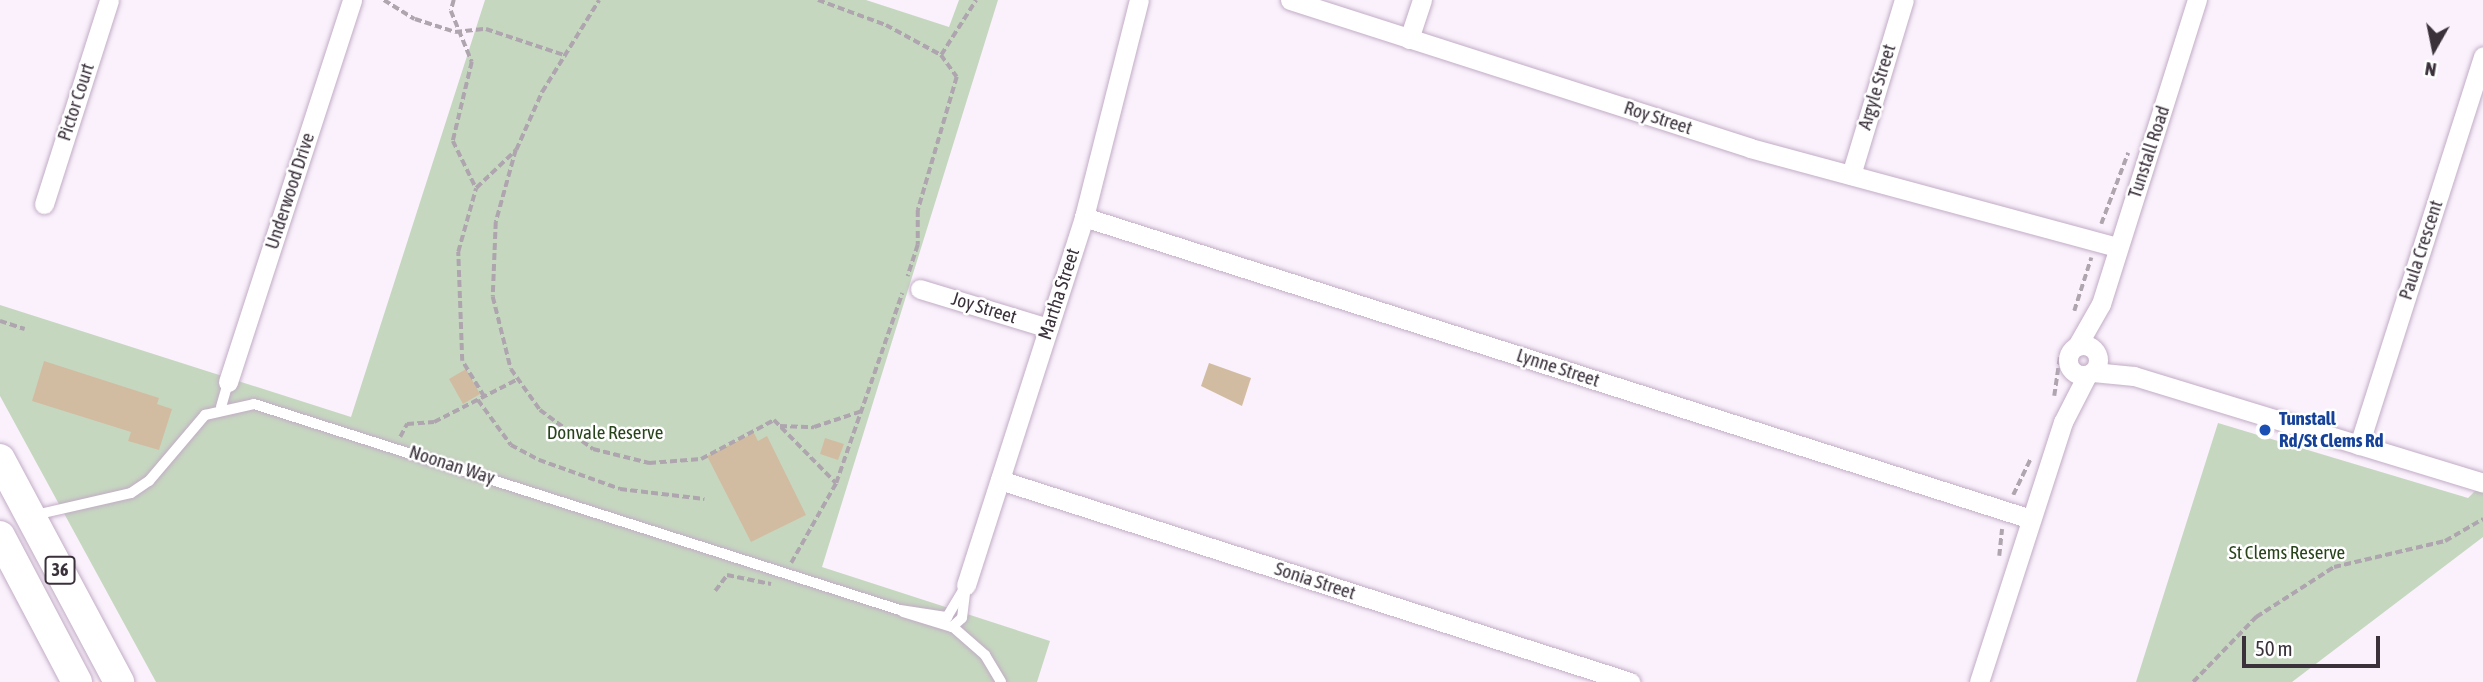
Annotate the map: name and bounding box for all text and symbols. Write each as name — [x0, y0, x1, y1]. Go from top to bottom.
north arrow — [2399, 14, 2469, 84]
street label: Argyle Street — [1853, 42, 1901, 132]
text: N — [2423, 58, 2438, 81]
street label: Pictor Court — [53, 60, 99, 144]
street label: Roy Street — [1621, 96, 1695, 140]
street label: Tunstall Road — [2123, 103, 2175, 201]
street label: Underwood Drive — [260, 130, 320, 252]
street label: Paula Crescent — [2394, 197, 2448, 303]
street label: Martha Street — [1034, 245, 1084, 343]
street label: Joy Street — [949, 287, 1019, 329]
street label: Lynne Street — [1514, 344, 1602, 392]
place label: Tunstall Rd/St Clems Rd — [2279, 408, 2383, 452]
park label: Donvale Reserve — [547, 422, 663, 444]
marker: Tunstall Rd/St Clems Rd — [2257, 422, 2273, 438]
street label: Noonan Way — [406, 440, 498, 490]
park label: St Clems Reserve — [2229, 542, 2345, 564]
road number: 36 — [44, 556, 76, 584]
street label: Sonia Street — [1272, 557, 1358, 605]
scale bar — [2245, 622, 2383, 666]
text: 50 m — [2255, 636, 2293, 660]

